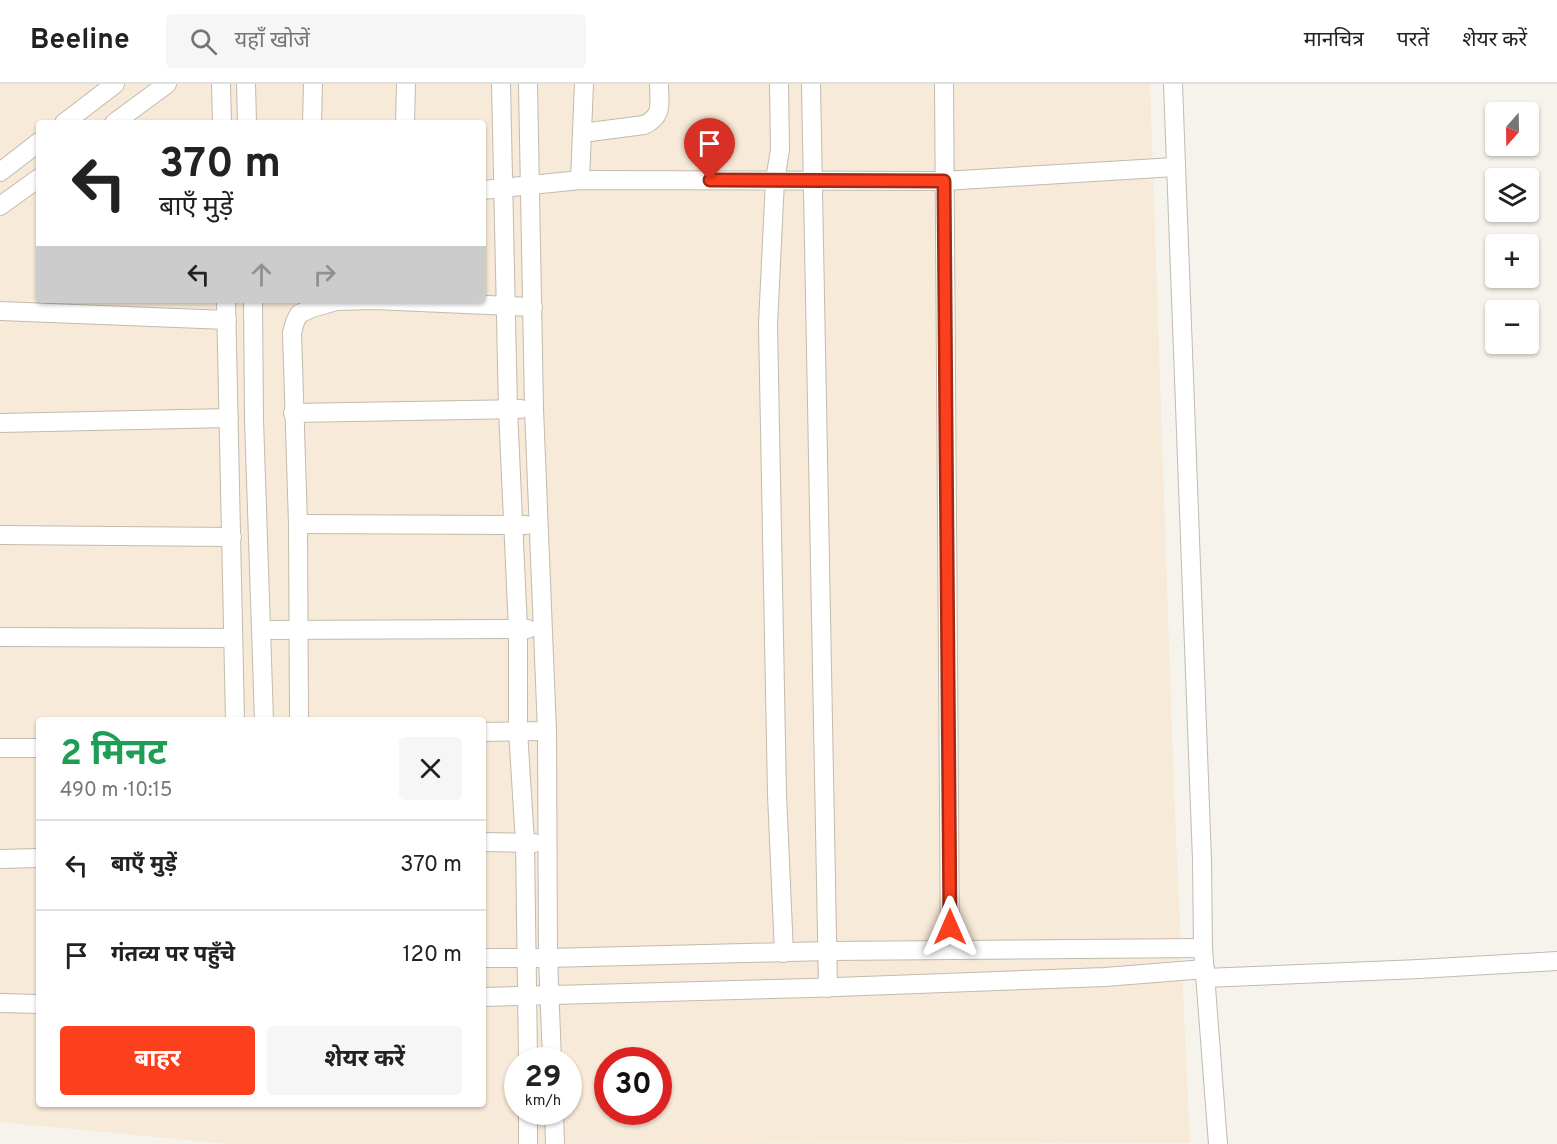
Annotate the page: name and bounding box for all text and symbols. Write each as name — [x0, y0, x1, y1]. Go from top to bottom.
search box — [166, 14, 586, 68]
text: Beeline — [30, 23, 130, 59]
icon: search — [187, 25, 220, 58]
text: मानचित्र — [1304, 27, 1364, 54]
text: परतें — [1397, 27, 1429, 54]
text: शेयर करें — [1462, 27, 1527, 54]
text: यहाँ खोजें — [235, 28, 310, 55]
north arrow — [1485, 102, 1539, 156]
map controls — [1485, 102, 1539, 354]
pin — [684, 118, 735, 180]
icon: arrive — [693, 127, 726, 160]
text: 370 m — [159, 139, 281, 192]
icon: left — [60, 144, 138, 222]
button: layers — [1485, 168, 1539, 222]
text: बाएँ मुड़ें — [159, 191, 233, 225]
button: + — [1485, 234, 1539, 288]
icon: left — [182, 258, 215, 291]
icon: ahead — [245, 258, 278, 291]
icon: right — [308, 258, 341, 291]
button: − — [1485, 300, 1539, 354]
text: 2 मिनट — [60, 732, 167, 778]
button: close — [399, 737, 462, 800]
text: 490 m · 10:15 — [60, 778, 172, 804]
icon: left — [60, 849, 93, 882]
text: बाएँ मुड़ें — [111, 852, 177, 879]
text: 370 m — [400, 852, 462, 879]
position arrow — [918, 895, 982, 959]
icon: arrive — [60, 939, 93, 972]
text: गंतव्य पर पहुँचे — [111, 942, 235, 969]
text: 120 m — [402, 942, 462, 969]
button: बाहर — [60, 1026, 255, 1095]
button: शेयर करें — [267, 1026, 462, 1095]
speed limit sign: 30 — [594, 1047, 672, 1125]
text: 29 — [525, 1060, 561, 1097]
text: km/h — [525, 1092, 561, 1111]

